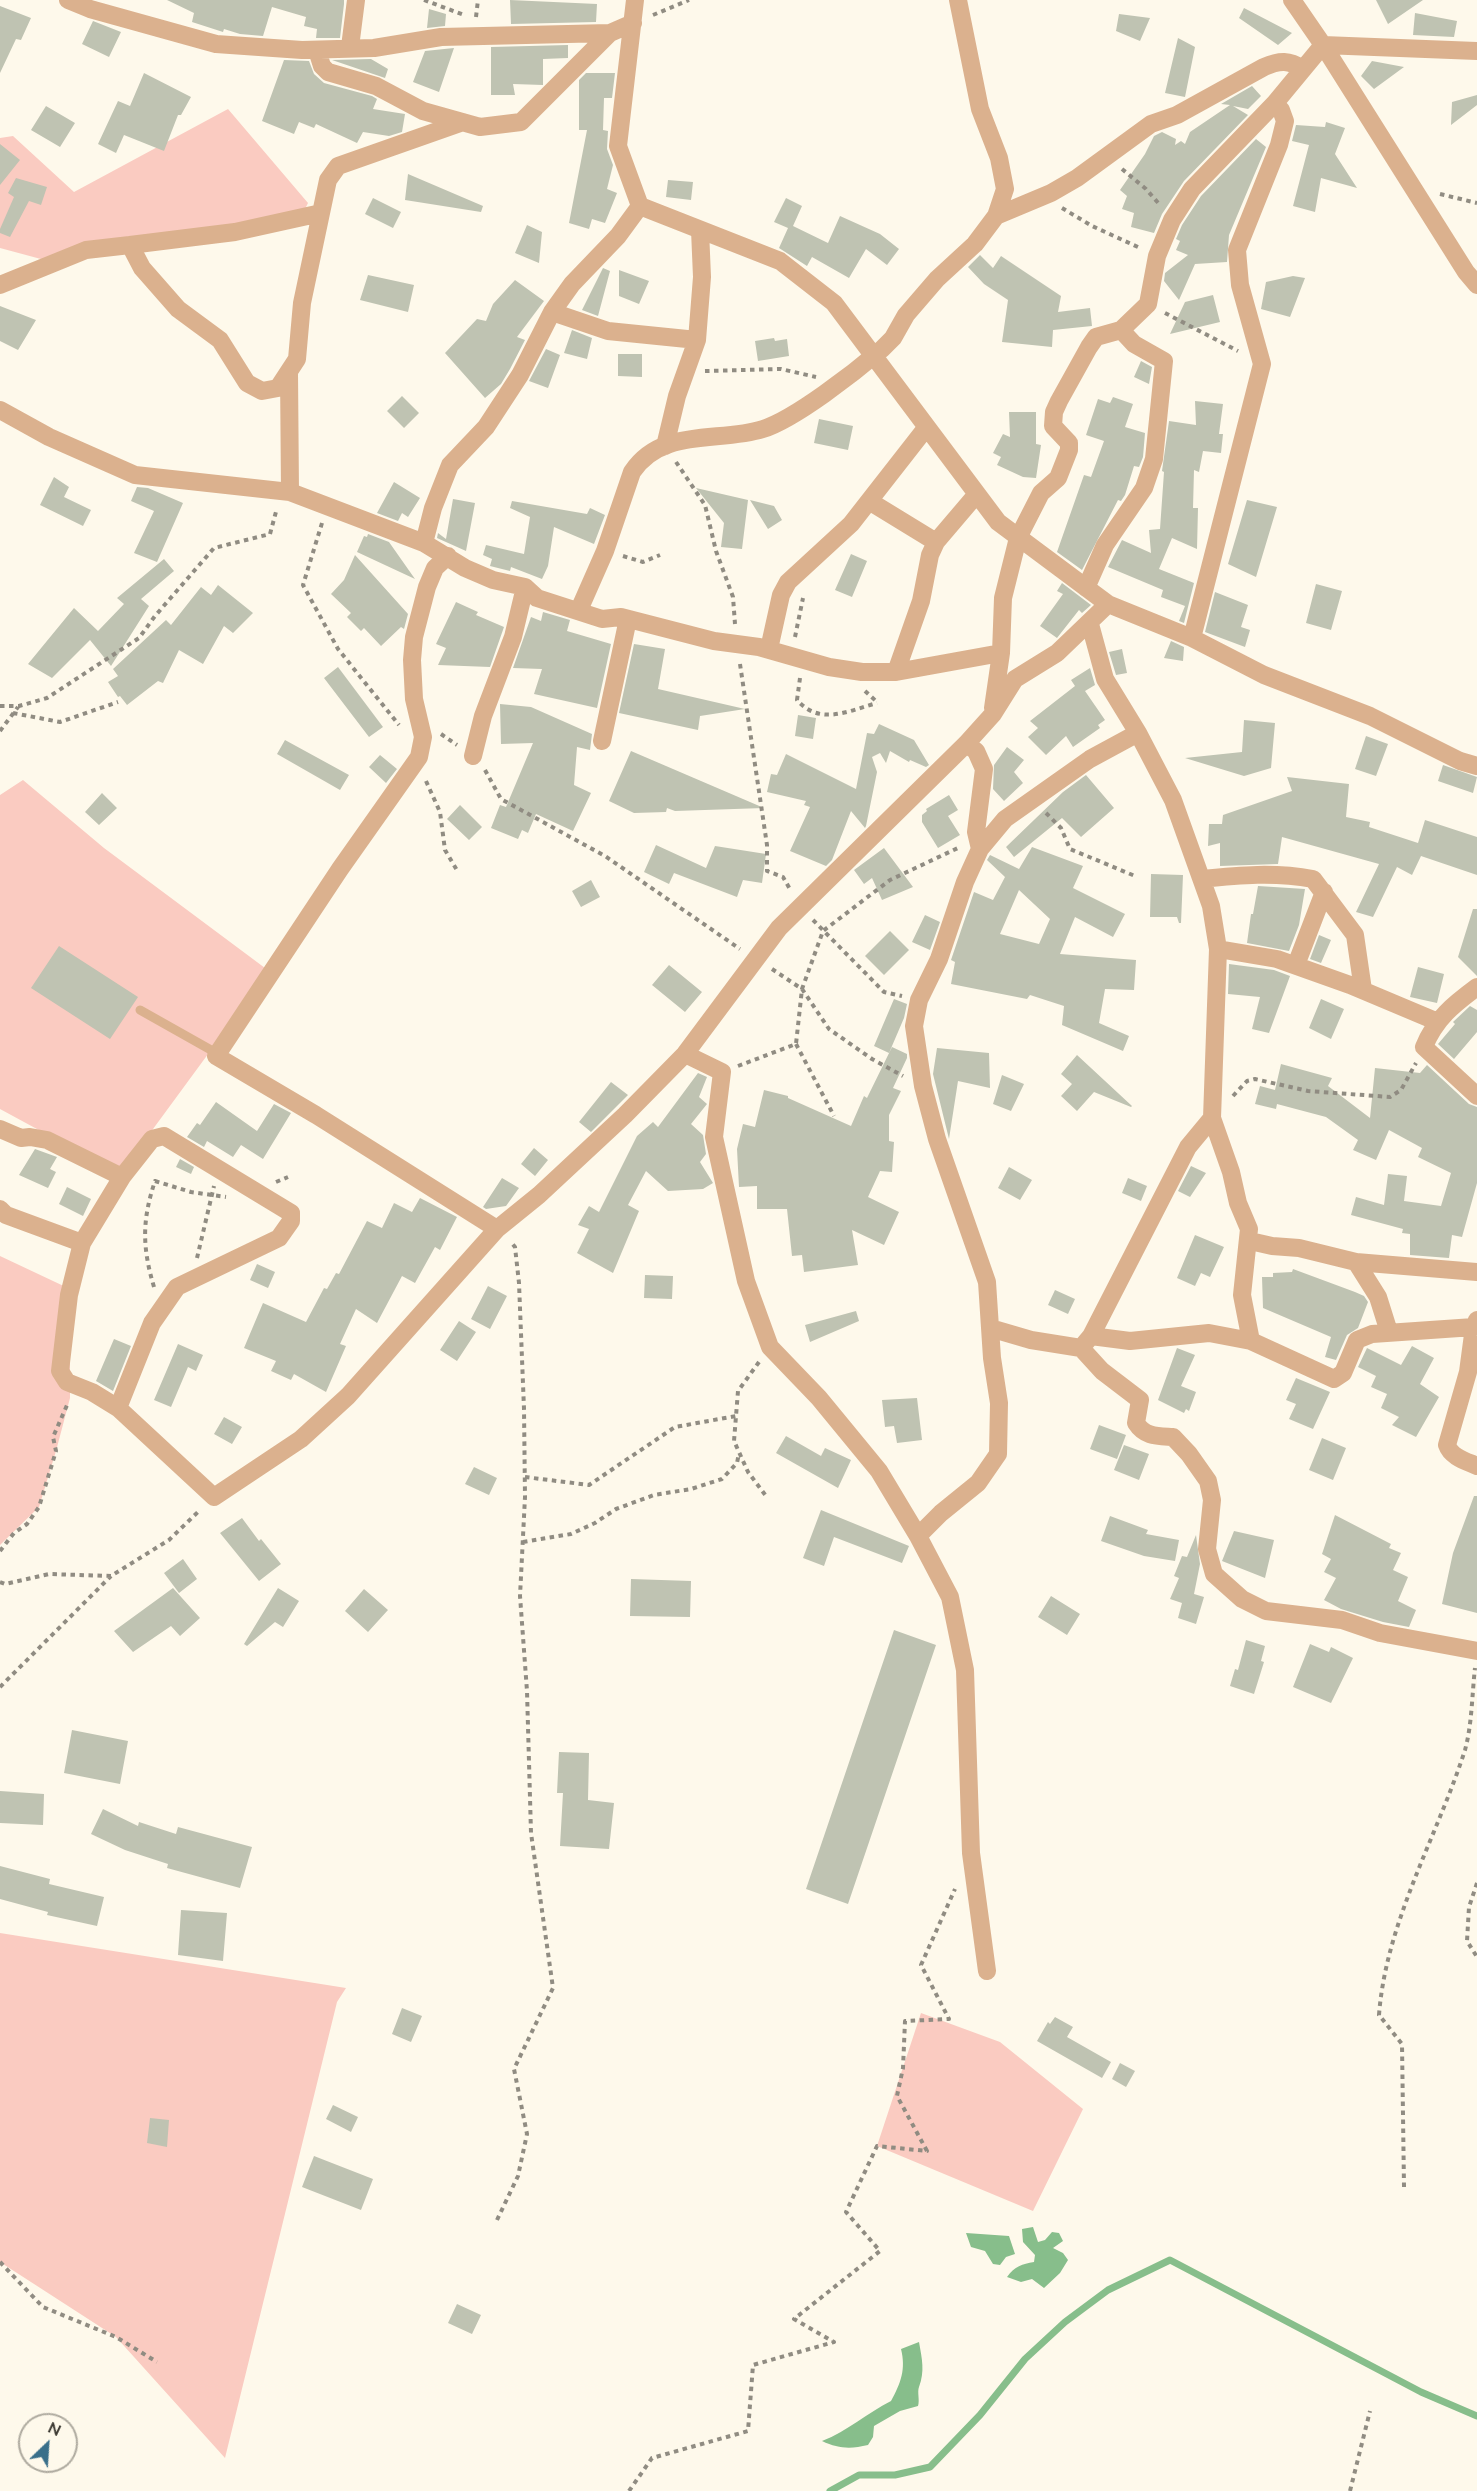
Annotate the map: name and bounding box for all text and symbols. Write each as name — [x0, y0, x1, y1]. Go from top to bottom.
north arrow — [18, 2413, 78, 2473]
text: N — [45, 2417, 64, 2440]

